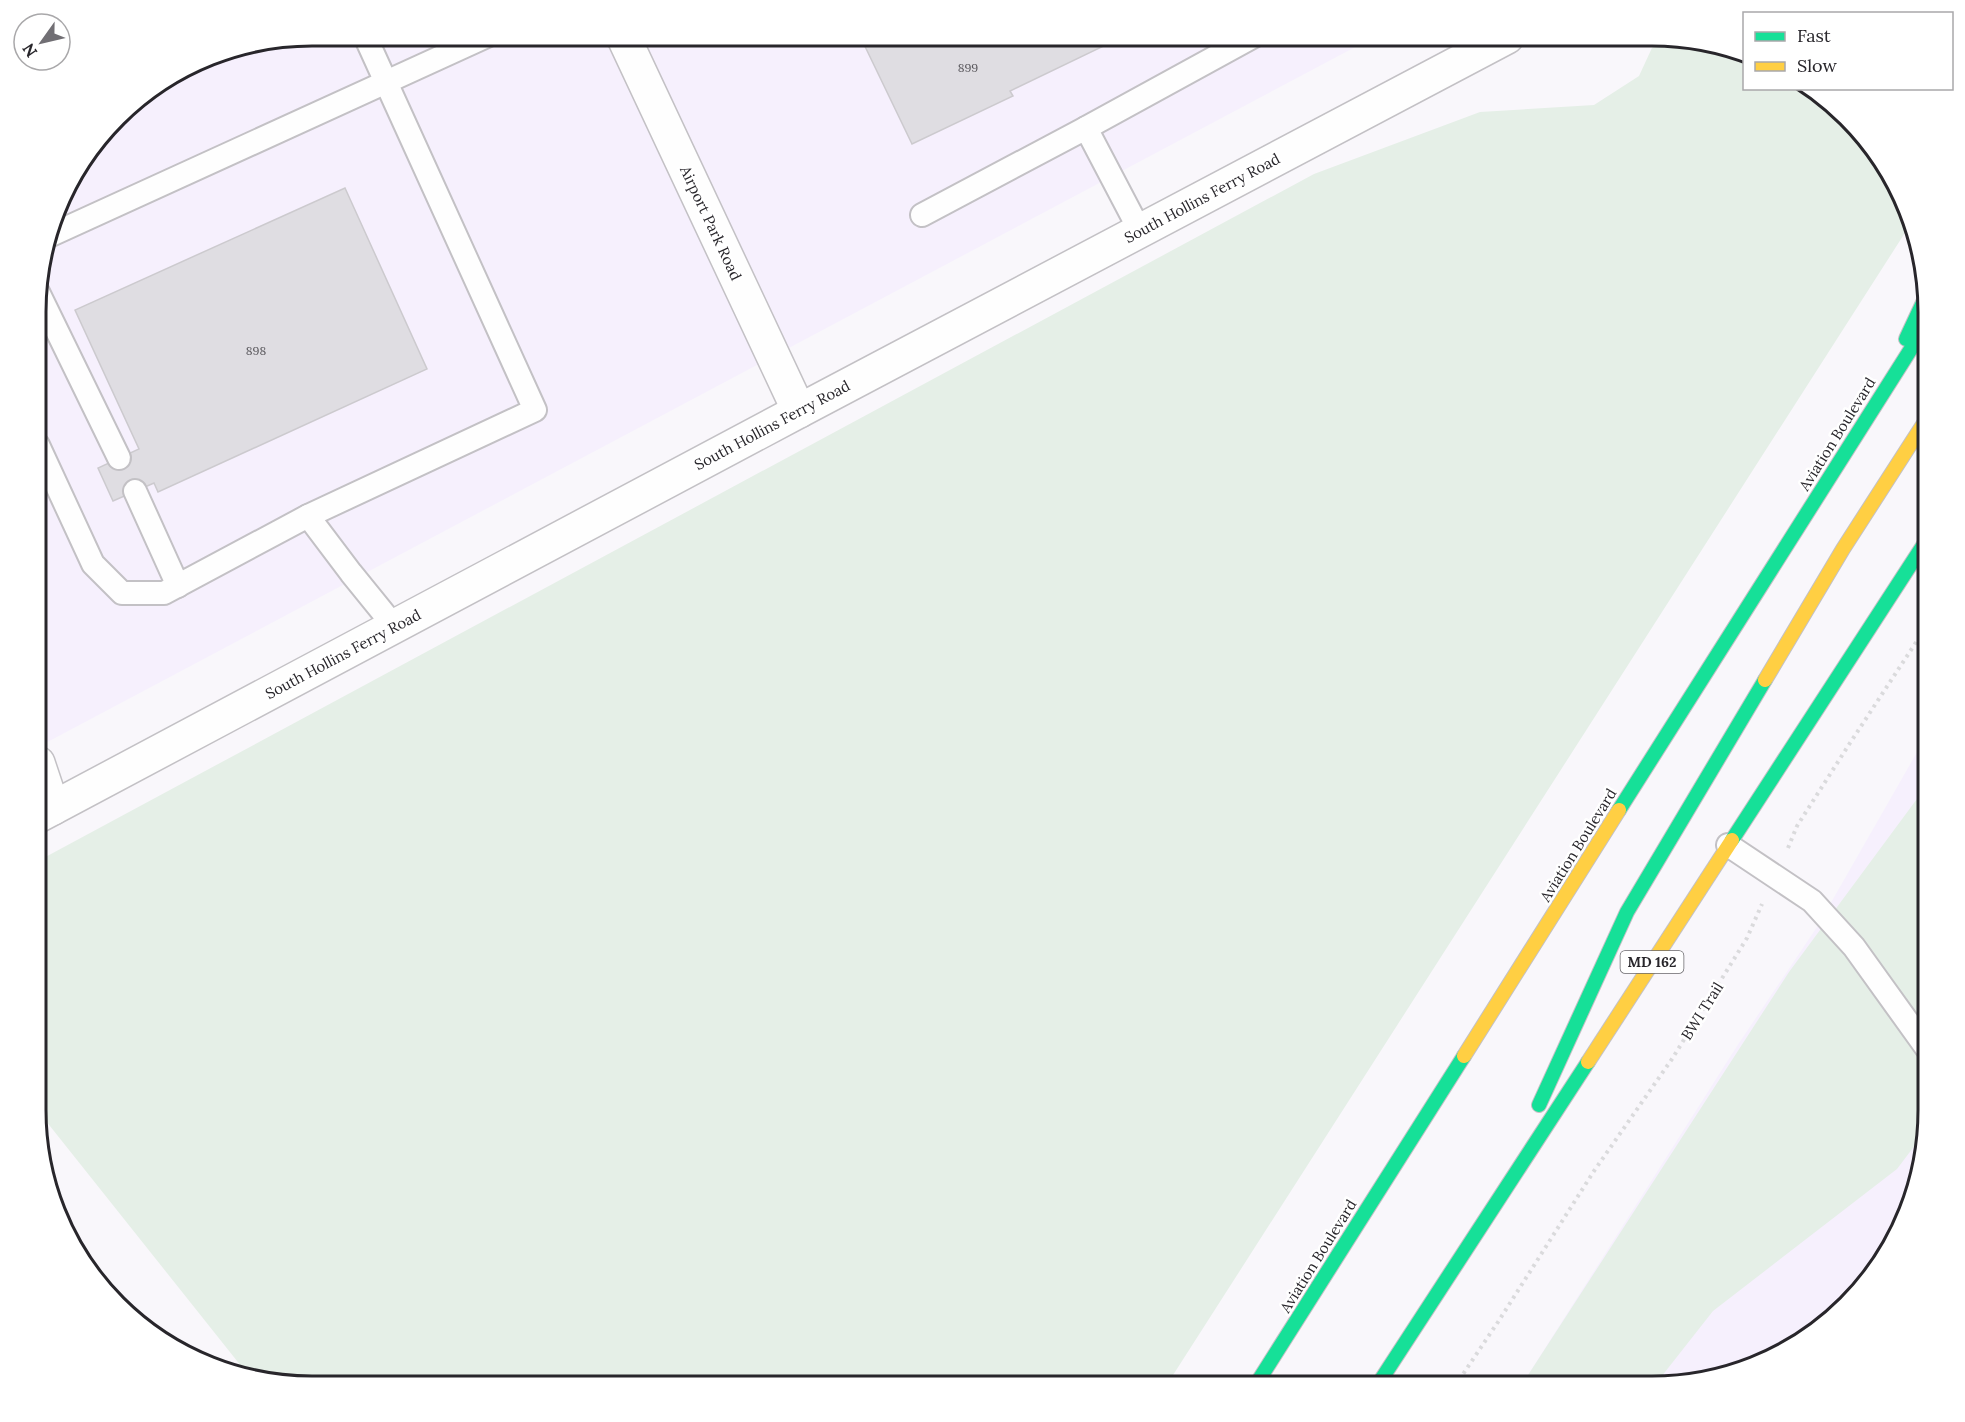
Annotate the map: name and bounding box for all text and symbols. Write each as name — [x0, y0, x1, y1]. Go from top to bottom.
north arrow — [12, 12, 72, 72]
legend — [1743, 12, 1953, 90]
text: Fast — [1797, 24, 1831, 47]
text: N — [18, 40, 41, 61]
text: Slow — [1797, 54, 1837, 77]
house number: 899 — [958, 60, 978, 75]
street label: South Hollins Ferry Road — [1121, 149, 1283, 247]
street label: Airport Park Road — [676, 162, 746, 283]
house number: 898 — [246, 343, 266, 358]
street label: Aviation Boulevard — [1794, 374, 1880, 495]
street label: South Hollins Ferry Road — [691, 376, 853, 474]
street label: South Hollins Ferry Road — [262, 605, 424, 703]
street label: Aviation Boulevard — [1535, 785, 1621, 906]
road number: MD 162 — [1620, 951, 1684, 973]
street label: BWI Trail — [1677, 979, 1727, 1043]
street label: Aviation Boulevard — [1275, 1196, 1361, 1317]

